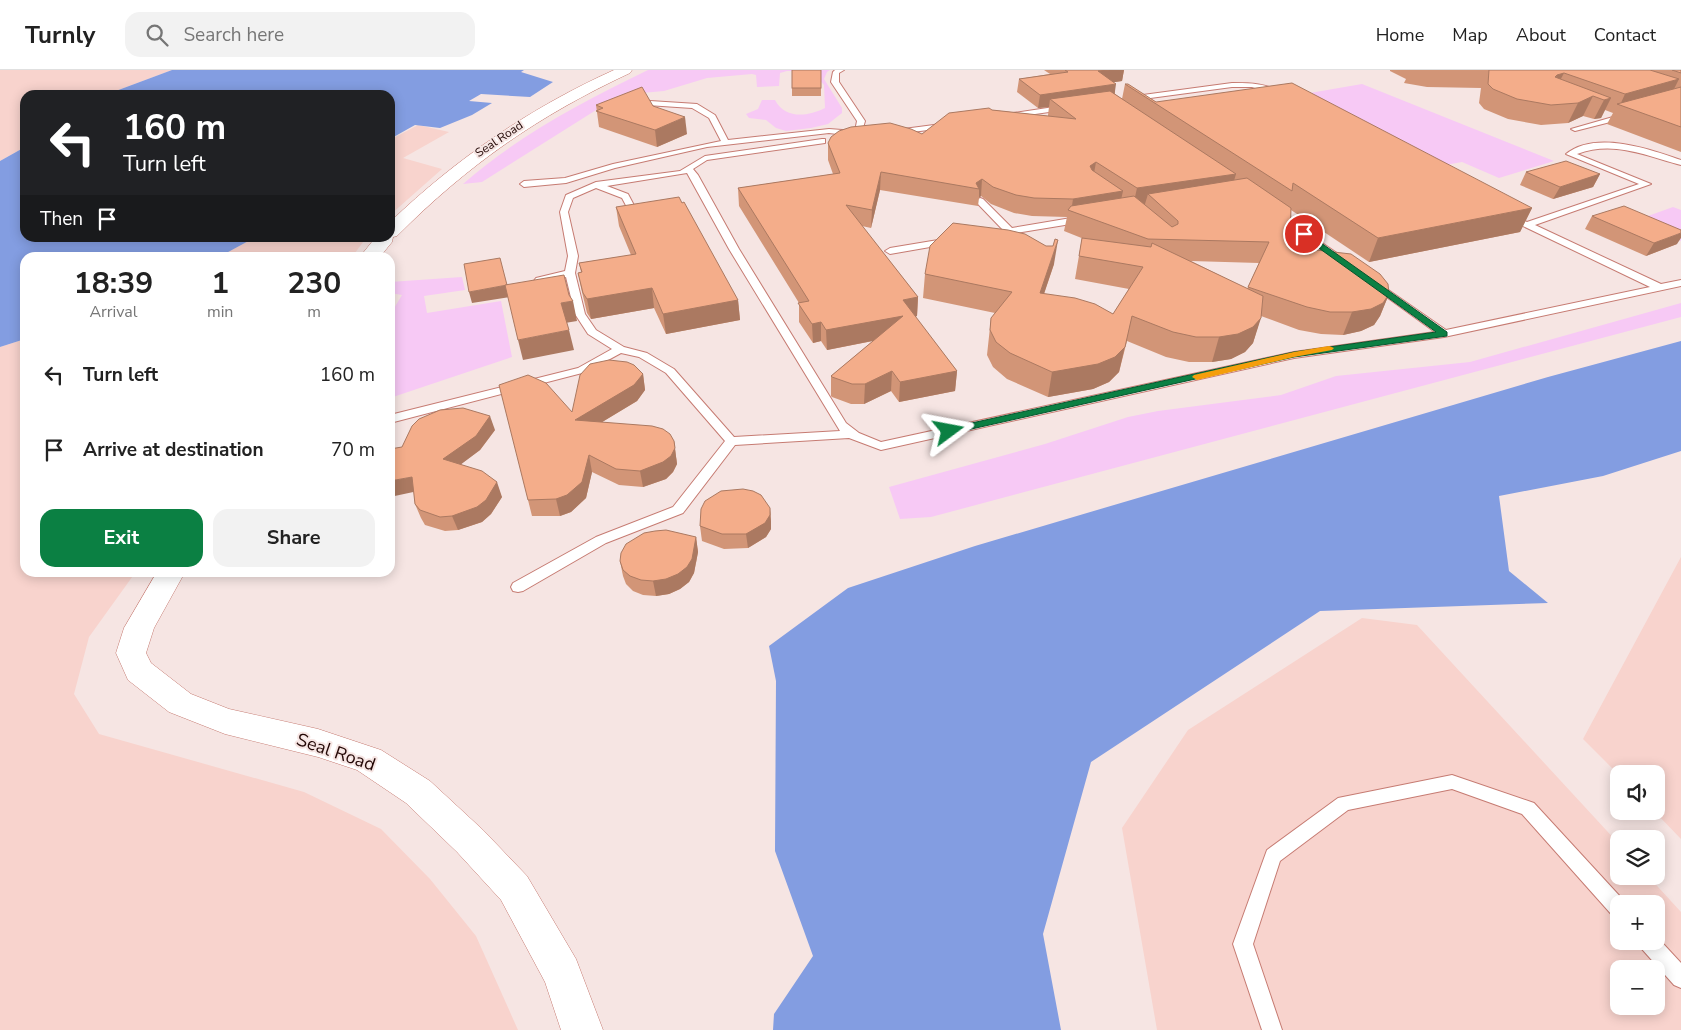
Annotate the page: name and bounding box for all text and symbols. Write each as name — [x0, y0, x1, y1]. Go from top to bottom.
search box — [125, 12, 475, 57]
text: Turnly — [25, 19, 95, 51]
icon: search — [143, 21, 171, 49]
text: Search here — [183, 22, 284, 48]
text: Home — [1376, 23, 1424, 47]
text: Map — [1452, 23, 1488, 47]
text: About — [1516, 23, 1566, 47]
text: Contact — [1594, 23, 1656, 47]
text: 160 m — [123, 104, 226, 151]
icon: left — [40, 110, 105, 175]
street label: Seal Road — [472, 117, 526, 161]
text: Turn left — [123, 149, 206, 179]
icon: arrive — [93, 205, 121, 233]
text: Then — [40, 206, 83, 232]
pin — [1283, 213, 1325, 255]
icon: arrive — [1290, 220, 1318, 248]
text: 18:39 — [74, 263, 153, 304]
text: 1 — [211, 263, 229, 304]
text: 230 — [287, 263, 341, 304]
text: Arrival — [89, 301, 138, 323]
text: min — [207, 301, 233, 323]
text: m — [307, 301, 321, 323]
icon: left — [40, 361, 68, 389]
text: Turn left — [83, 362, 158, 388]
text: 160 m — [320, 362, 375, 388]
position arrow — [922, 404, 974, 456]
icon: arrive — [40, 436, 68, 464]
text: Arrive at destination — [83, 437, 264, 463]
text: 70 m — [331, 437, 375, 463]
button: Exit — [40, 509, 203, 567]
button: Share — [213, 509, 375, 567]
street label: Seal Road — [293, 727, 379, 777]
map controls — [1610, 765, 1665, 1015]
button: sound — [1610, 765, 1665, 820]
button: layers — [1610, 830, 1665, 885]
button: + — [1610, 895, 1665, 950]
button: − — [1610, 960, 1665, 1015]

